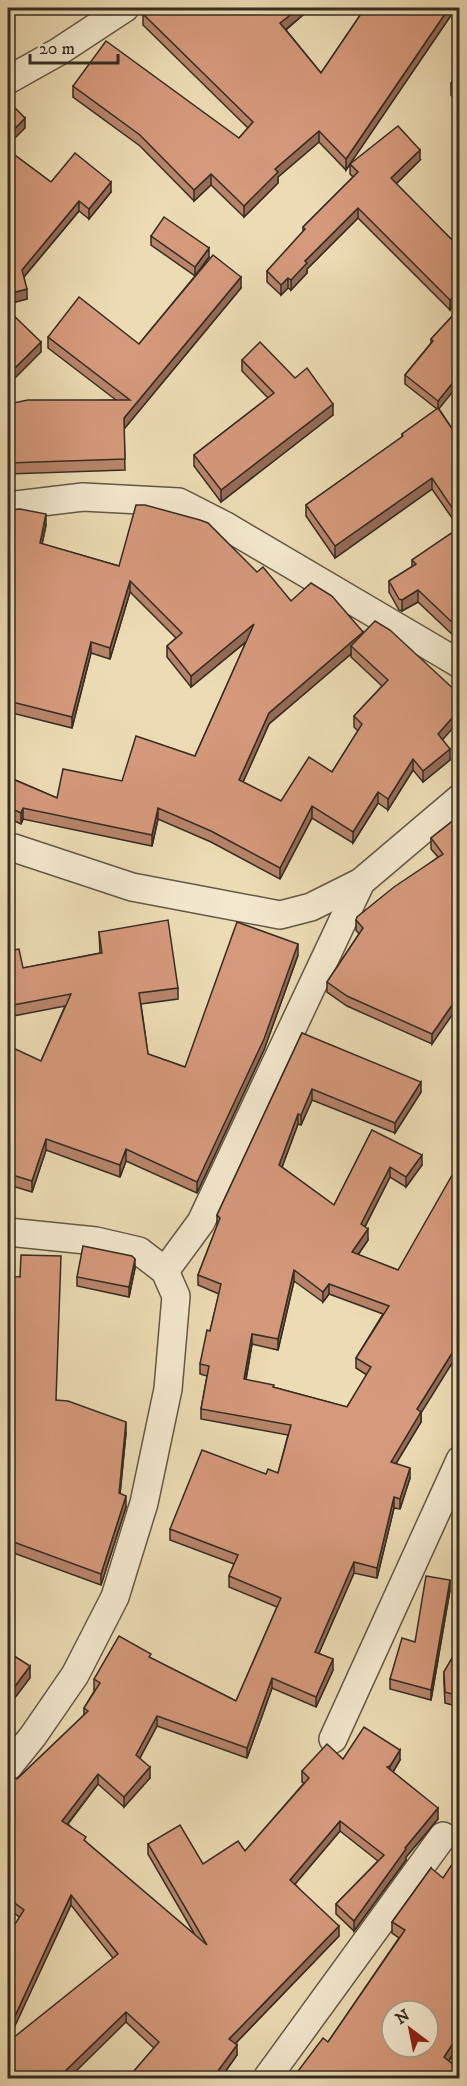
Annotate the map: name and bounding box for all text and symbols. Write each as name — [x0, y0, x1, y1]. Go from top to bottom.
scale bar — [30, 27, 118, 65]
text: 20 m — [39, 38, 75, 60]
north arrow — [380, 1999, 440, 2059]
text: N — [392, 2005, 413, 2029]

